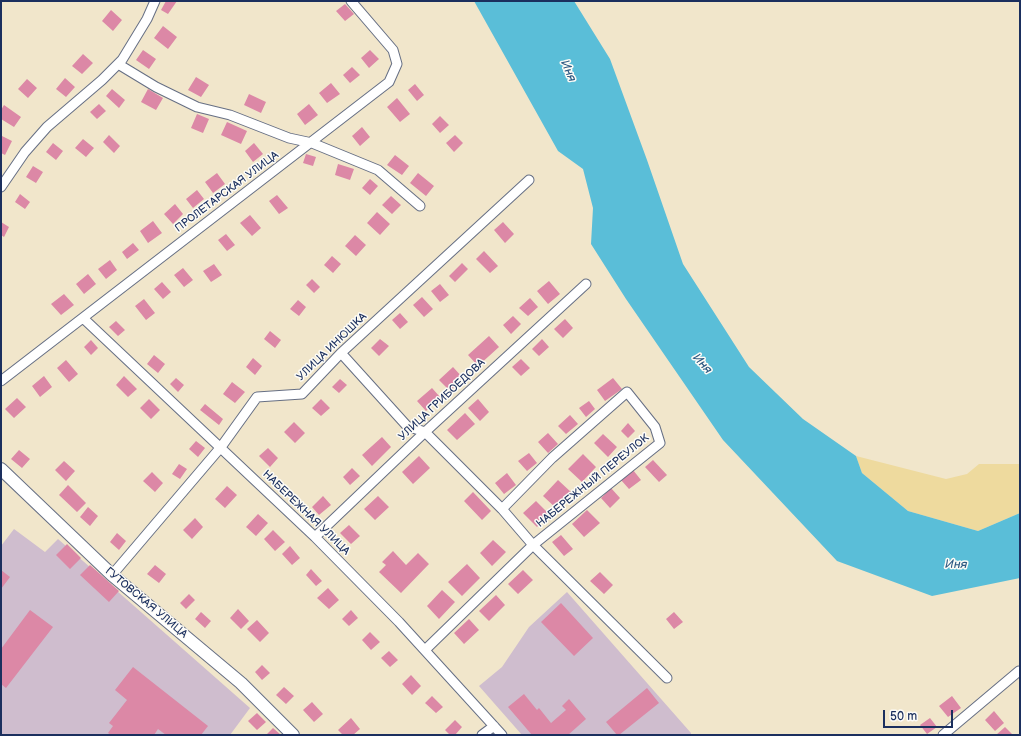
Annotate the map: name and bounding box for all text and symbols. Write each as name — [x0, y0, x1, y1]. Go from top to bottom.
water label: Иня — [557, 58, 579, 84]
street label: ПРОЛЕТАРСКАЯ УЛИЦА — [173, 149, 281, 235]
street label: УЛИЦА ИНЮШКА — [294, 310, 370, 384]
water label: Иня — [689, 351, 715, 377]
street label: УЛИЦА ГРИБОЕДОВА — [396, 356, 488, 444]
street label: НАБЕРЕЖНЫЙ ПЕРЕУЛОК — [534, 431, 652, 531]
street label: НАБЕРЕЖНАЯ УЛИЦА — [260, 468, 352, 558]
water label: Иня — [945, 558, 967, 572]
street label: ГУТОВСКАЯ УЛИЦА — [102, 565, 190, 641]
scale bar — [885, 702, 955, 728]
text: 50 m — [890, 709, 917, 724]

